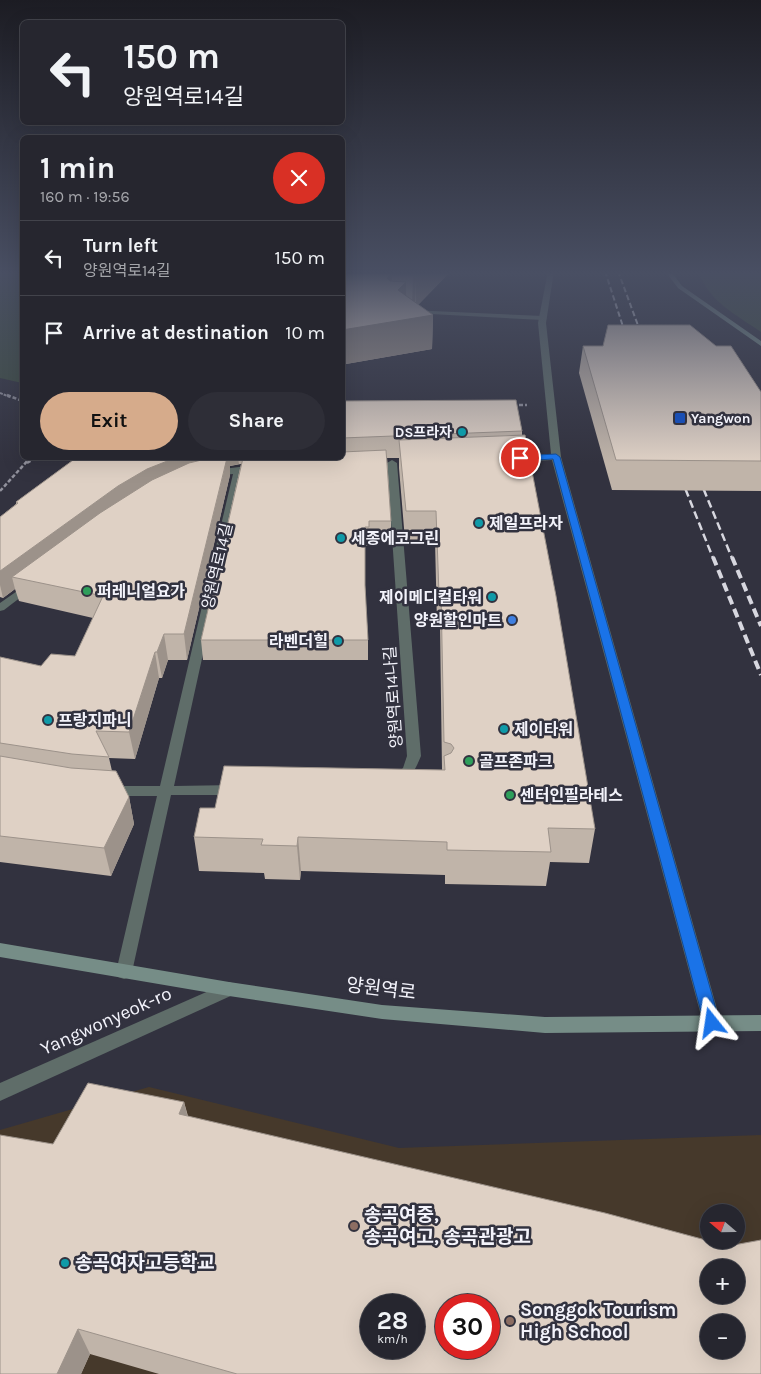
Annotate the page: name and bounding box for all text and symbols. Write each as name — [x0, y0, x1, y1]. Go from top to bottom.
text: 150 m — [123, 36, 220, 77]
icon: left — [40, 40, 105, 105]
text: 양원역로14길 — [123, 84, 244, 110]
text: 1 min — [40, 150, 115, 186]
button: close — [273, 152, 325, 204]
text: 160 m · 19:56 — [40, 187, 130, 206]
text: Turn left — [83, 235, 158, 257]
icon: left — [40, 244, 68, 272]
text: 150 m — [274, 247, 325, 269]
text: 양원역로14길 — [83, 261, 171, 280]
icon: arrive — [40, 319, 68, 347]
text: Arrive at destination — [83, 322, 269, 344]
text: 10 m — [285, 322, 325, 344]
button: Exit — [40, 392, 178, 450]
button: Share — [188, 392, 325, 450]
place label: Yangwon — [691, 410, 751, 427]
marker: Yangwon — [673, 411, 687, 425]
place label: DS프라자 — [395, 424, 452, 441]
marker: DS프라자 — [456, 426, 468, 438]
pin — [499, 437, 541, 479]
icon: arrive — [506, 444, 534, 472]
place label: 제일프라자 — [489, 514, 563, 533]
marker: 제일프라자 — [473, 517, 485, 529]
street label: 양원역로14길 — [198, 521, 236, 611]
place label: 세종에코그린 — [351, 529, 439, 548]
marker: 세종에코그린 — [335, 532, 347, 544]
place label: 퍼레니얼요가 — [97, 582, 186, 601]
marker: 퍼레니얼요가 — [81, 585, 93, 597]
place label: 제이메디컬타워 — [379, 588, 482, 607]
marker: 제이메디컬타워 — [486, 591, 498, 603]
place label: 양원할인마트 — [414, 611, 502, 630]
marker: 양원할인마트 — [506, 614, 518, 626]
place label: 라벤더힐 — [269, 632, 328, 651]
marker: 라벤더힐 — [332, 635, 344, 647]
street label: 양원역로14나길 — [380, 645, 406, 749]
place label: 프랑지파니 — [58, 711, 132, 730]
marker: 프랑지파니 — [42, 714, 54, 726]
place label: 제이타워 — [514, 720, 573, 739]
marker: 제이타워 — [498, 723, 510, 735]
place label: 골프존파크 — [479, 752, 553, 771]
marker: 골프존파크 — [463, 755, 475, 767]
place label: 센터인필라테스 — [520, 786, 623, 805]
marker: 센터인필라테스 — [504, 789, 516, 801]
street label: 양원역로 — [345, 974, 417, 1004]
street label: Yangwonyeok-ro — [37, 982, 175, 1060]
position arrow — [685, 996, 737, 1048]
place label: 송곡여중, 송곡여고, 송곡관광고 — [364, 1204, 531, 1248]
north arrow — [700, 1204, 745, 1249]
map controls — [700, 1204, 745, 1359]
marker: 송곡여중, 송곡여고, 송곡관광고 — [348, 1220, 360, 1232]
place label: 송곡여자고등학교 — [75, 1252, 215, 1274]
marker: 송곡여자고등학교 — [59, 1257, 71, 1269]
button: + — [700, 1259, 745, 1304]
speed limit sign: 30 — [435, 1294, 500, 1359]
place label: Songgok Tourism High School — [520, 1299, 676, 1343]
text: 28 — [377, 1306, 408, 1335]
button: − — [700, 1314, 745, 1359]
marker: Songgok Tourism High School — [504, 1315, 516, 1327]
text: km/h — [377, 1332, 408, 1346]

